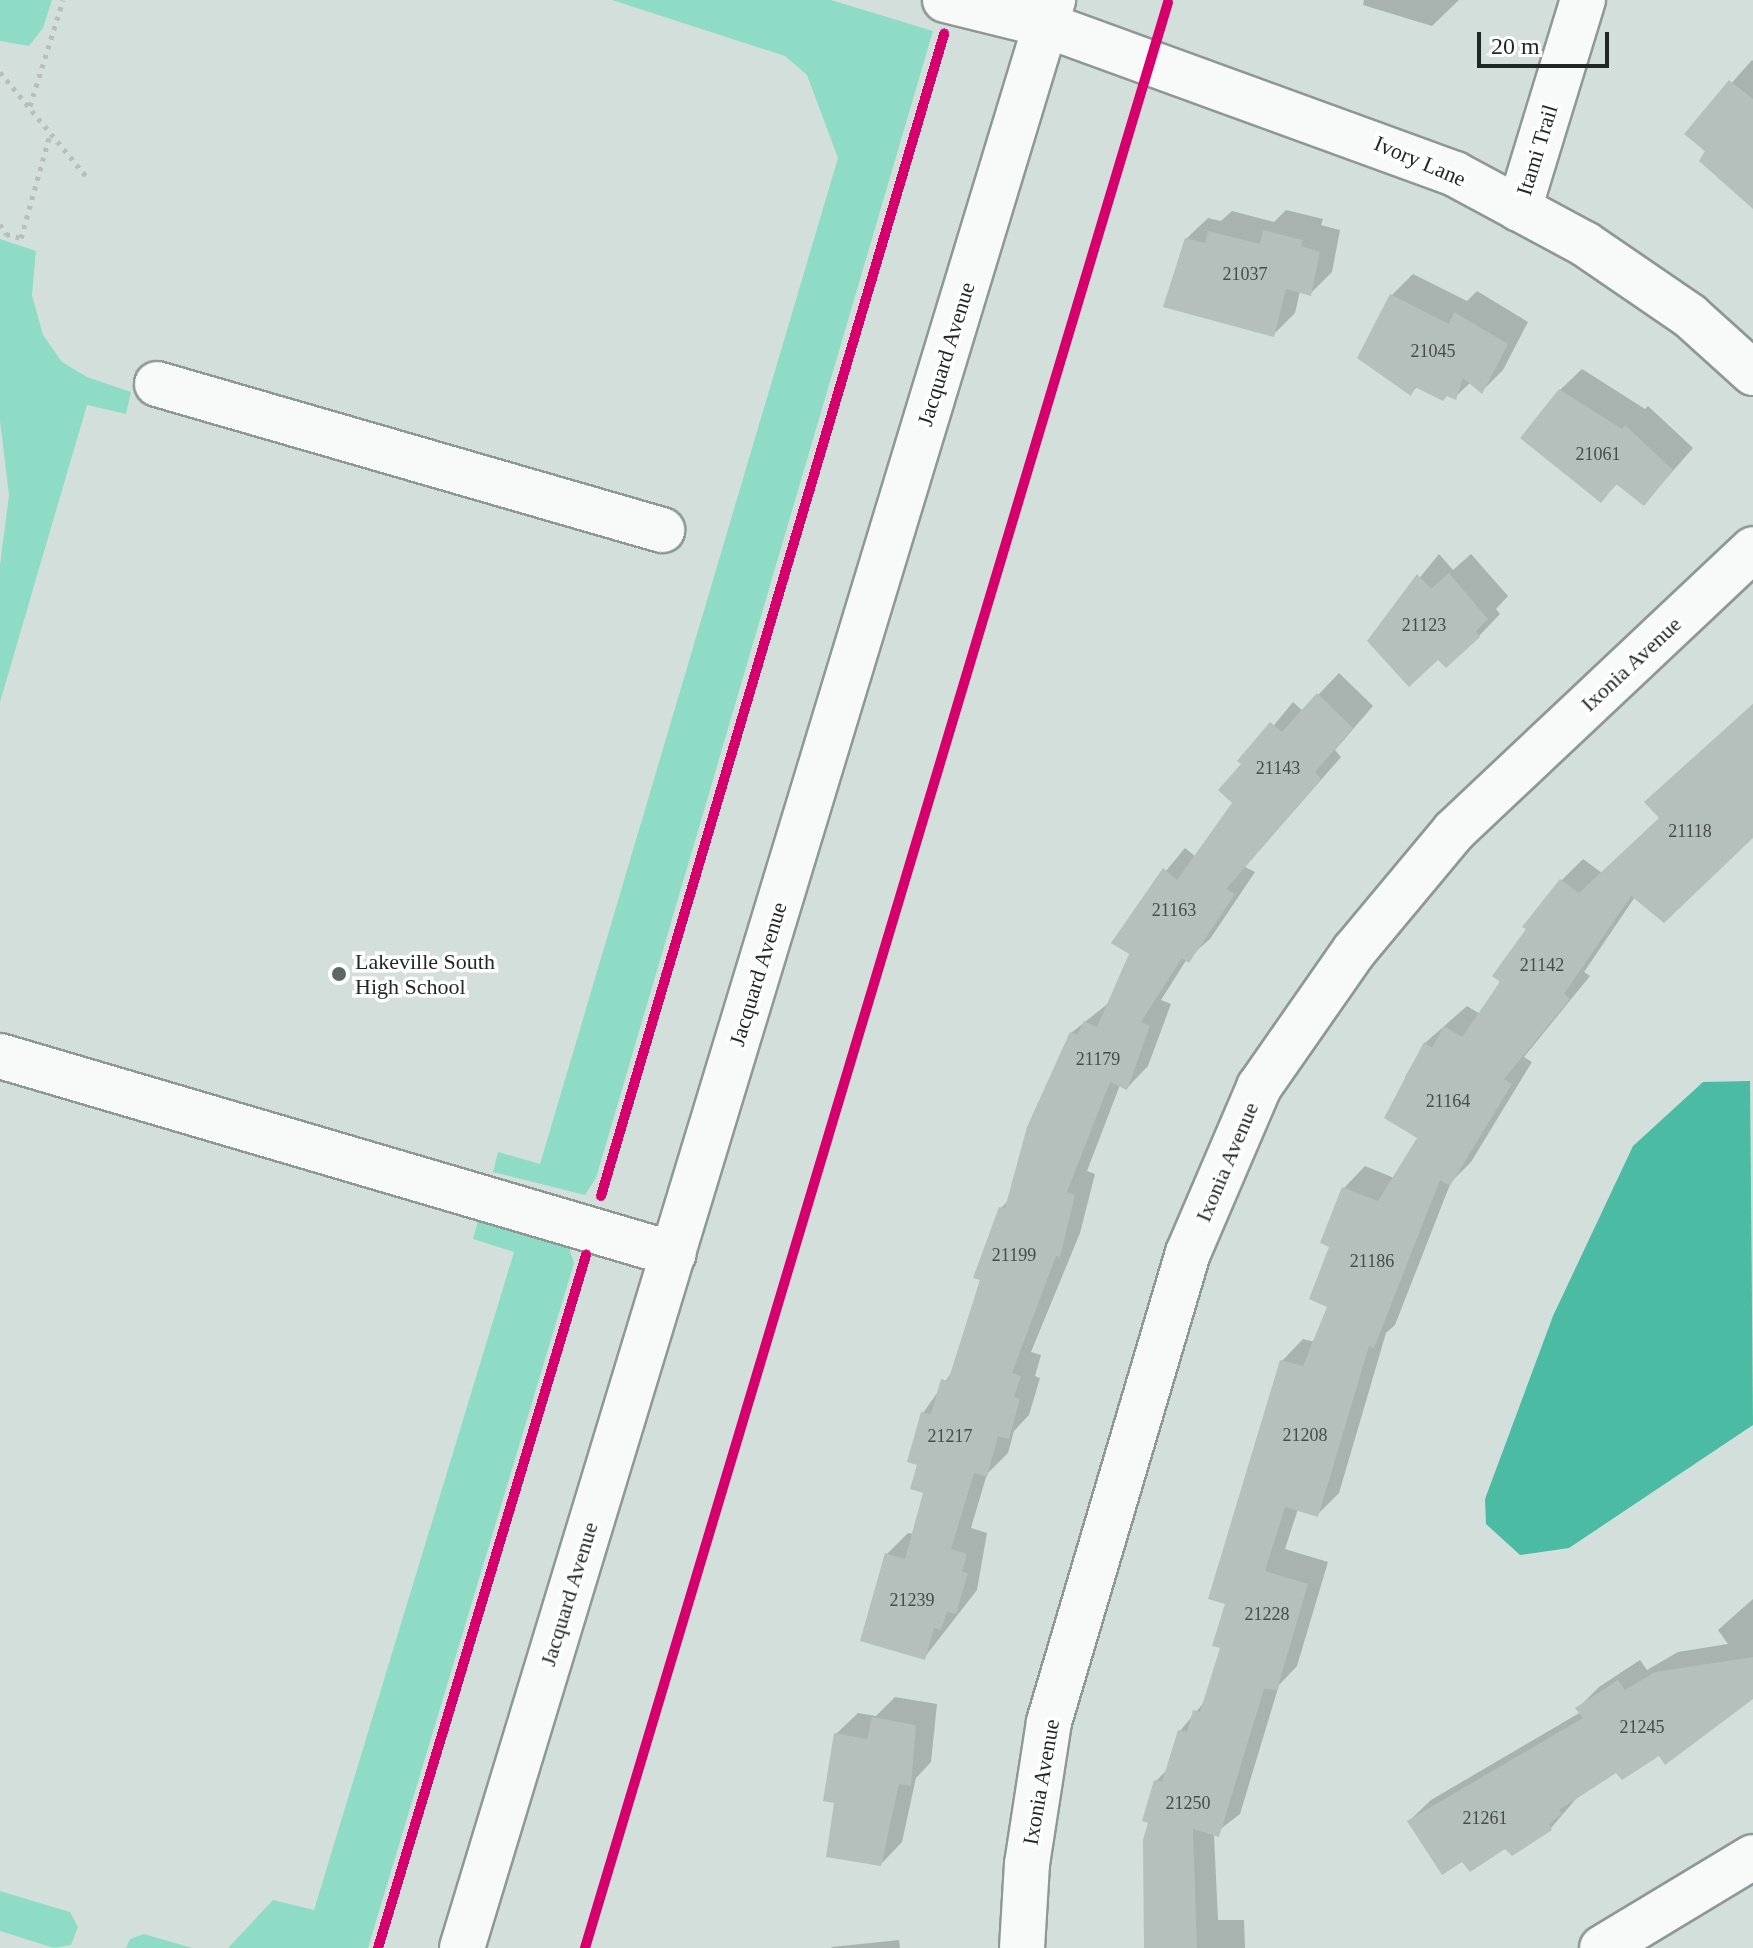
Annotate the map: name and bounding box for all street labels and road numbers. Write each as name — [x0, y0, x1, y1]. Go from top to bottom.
street label: Itami Trail — [1511, 101, 1563, 199]
street label: Ivory Lane — [1370, 130, 1470, 192]
street label: Jacquard Avenue — [911, 278, 981, 430]
street label: Ixonia Avenue — [1575, 611, 1687, 717]
street label: Jacquard Avenue — [723, 898, 793, 1050]
street label: Ixonia Avenue — [1190, 1098, 1264, 1226]
street label: Jacquard Avenue — [534, 1518, 604, 1670]
street label: Ixonia Avenue — [1017, 1716, 1065, 1848]

